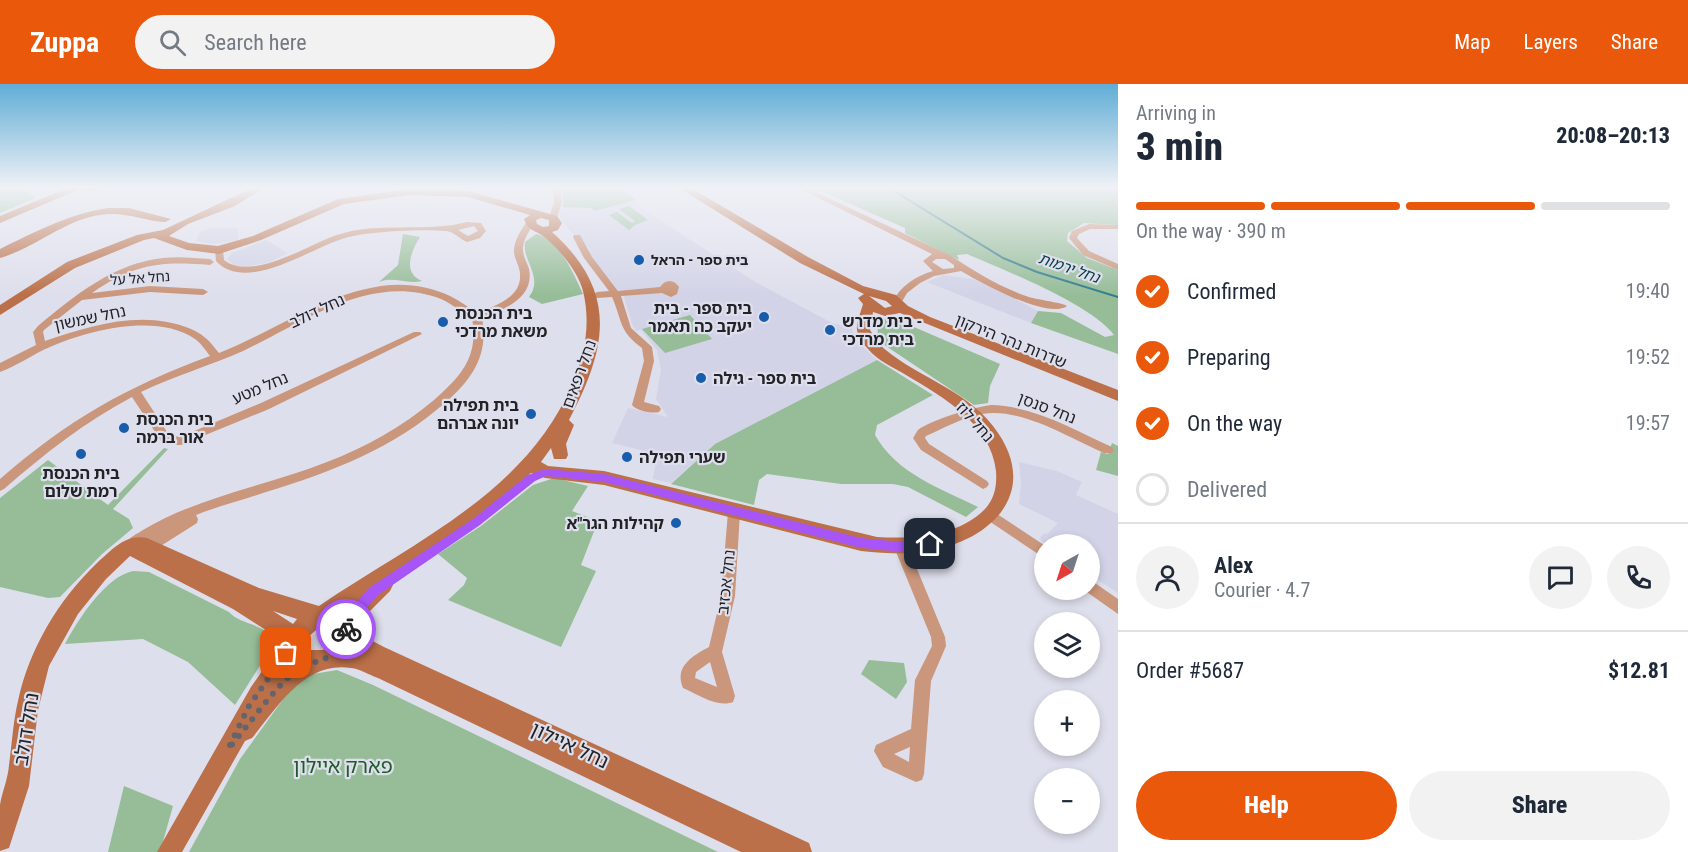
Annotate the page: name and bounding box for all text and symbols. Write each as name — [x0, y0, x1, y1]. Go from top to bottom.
search box — [135, 15, 555, 69]
text: Zuppa — [30, 26, 99, 59]
icon: search — [156, 26, 189, 59]
text: Search here — [204, 30, 307, 55]
text: Map — [1454, 30, 1491, 54]
text: Layers — [1524, 30, 1578, 54]
text: Share — [1611, 30, 1658, 54]
text: Arriving in — [1136, 101, 1216, 125]
text: 20:08–20:13 — [1556, 123, 1670, 148]
text: 3 min — [1136, 124, 1223, 170]
text: On the way · 390 m — [1136, 219, 1286, 243]
water label: נחל ירמות — [1036, 249, 1103, 287]
place label: בית ספר - הראל — [651, 252, 748, 268]
marker: בית ספר - הראל — [632, 253, 646, 267]
street label: נחל אל על — [110, 268, 170, 288]
icon: check — [1136, 275, 1169, 308]
text: Confirmed — [1187, 279, 1276, 304]
text: 19:40 — [1626, 279, 1670, 303]
street label: נחל דולב — [286, 290, 348, 332]
place label: בית ספר - בית יעקב כה תאמר — [648, 299, 752, 336]
street label: נחל שמשון — [52, 301, 128, 335]
place label: בית הכנסת משאת מרדכי — [455, 304, 547, 341]
marker: בית ספר - בית יעקב כה תאמר — [757, 310, 771, 324]
street label: שדרות נהר הירקון — [952, 310, 1070, 372]
place label: בית מדרש - בית מרדכי — [842, 312, 922, 349]
marker: בית הכנסת משאת מרדכי — [436, 315, 450, 329]
marker: בית מדרש - בית מרדכי — [823, 323, 837, 337]
street label: נחל רפאים — [558, 337, 600, 411]
icon: check — [1136, 341, 1169, 374]
text: Preparing — [1187, 345, 1271, 370]
text: 19:52 — [1626, 345, 1670, 369]
street label: נחל מטע — [229, 368, 291, 408]
place label: בית ספר - גילה — [713, 369, 817, 388]
marker: בית ספר - גילה — [694, 371, 708, 385]
street label: נחל סנסן — [1015, 388, 1079, 428]
place label: בית תפילה יונה אברהם — [437, 396, 519, 433]
street label: נחל לוז — [952, 398, 998, 446]
marker: בית תפילה יונה אברהם — [524, 407, 538, 421]
icon: check — [1136, 407, 1169, 440]
place label: בית הכנסת אור ברמה — [136, 410, 214, 447]
text: On the way — [1187, 411, 1282, 436]
text: 19:57 — [1626, 411, 1670, 435]
marker: בית הכנסת אור ברמה — [117, 421, 131, 435]
marker: בית הכנסת רמת שלום — [74, 447, 88, 461]
place label: שערי תפילה — [639, 448, 726, 467]
marker: שערי תפילה — [620, 450, 634, 464]
place label: בית הכנסת רמת שלום — [42, 464, 120, 501]
text: Delivered — [1187, 477, 1267, 502]
place label: קהילות הגר"א — [566, 514, 665, 533]
marker: קהילות הגר"א — [669, 516, 683, 530]
pin — [904, 518, 955, 569]
icon: home — [913, 527, 946, 560]
north arrow — [1034, 534, 1100, 600]
map controls — [1034, 534, 1100, 834]
button: person — [1136, 546, 1199, 609]
button: chat — [1529, 546, 1592, 609]
button: phone — [1607, 546, 1670, 609]
street label: נחל אכזיב — [713, 549, 739, 615]
text: Alex — [1214, 553, 1253, 578]
text: Courier · 4.7 — [1214, 578, 1310, 602]
courier — [316, 599, 376, 659]
button: layers — [1034, 612, 1100, 678]
icon: bike — [330, 613, 363, 646]
pin — [260, 627, 311, 678]
icon: bag — [269, 636, 302, 669]
text: Order #5687 — [1136, 658, 1244, 683]
text: $12.81 — [1608, 658, 1670, 683]
button: + — [1034, 690, 1100, 756]
street label: נחל דולב — [8, 691, 44, 767]
street label: נחל איילון — [527, 717, 613, 773]
park label: פארק איילון — [293, 754, 393, 778]
button: − — [1034, 768, 1100, 834]
button: Help — [1136, 771, 1397, 840]
button: Share — [1409, 771, 1670, 840]

